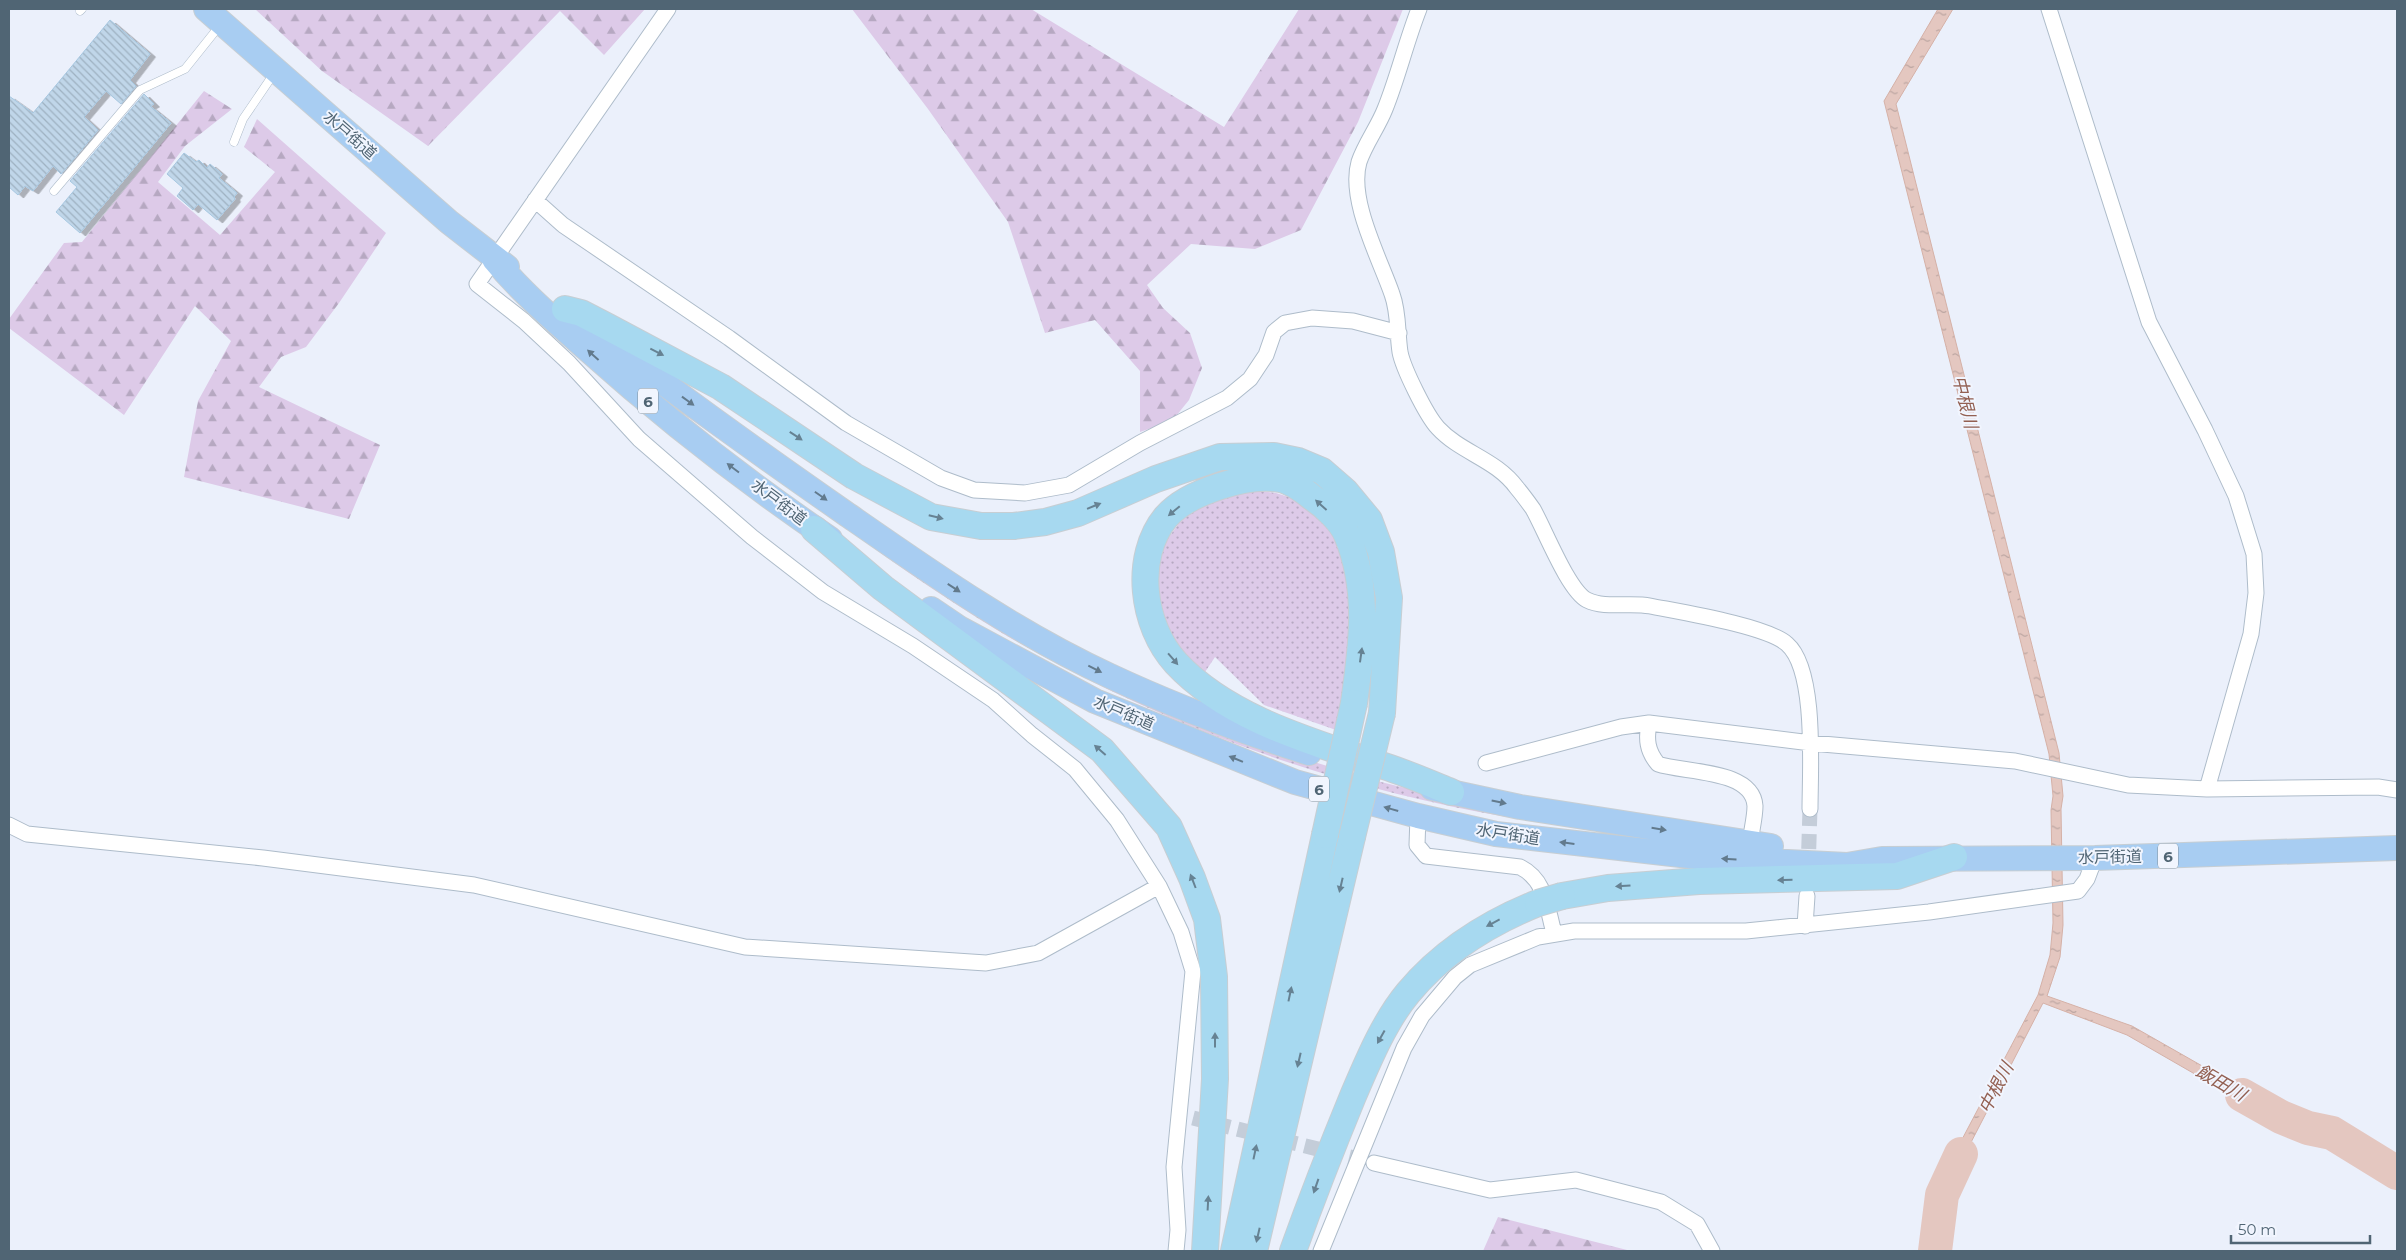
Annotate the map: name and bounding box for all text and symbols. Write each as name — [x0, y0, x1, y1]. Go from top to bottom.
street label: 水戸街道 — [320, 107, 380, 163]
one-way arrow — [650, 348, 664, 356]
one-way arrow — [588, 349, 600, 361]
water label: 中根川 — [1948, 373, 1983, 433]
road number: 6 — [638, 388, 658, 414]
one-way arrow — [682, 396, 695, 406]
one-way arrow — [789, 432, 802, 441]
one-way arrow — [727, 463, 740, 474]
street label: 水戸街道 — [748, 475, 810, 529]
one-way arrow — [814, 491, 828, 501]
one-way arrow — [1315, 499, 1327, 511]
one-way arrow — [1087, 502, 1102, 510]
one-way arrow — [1168, 505, 1180, 517]
one-way arrow — [928, 514, 943, 522]
one-way arrow — [948, 583, 961, 593]
one-way arrow — [1357, 646, 1365, 662]
one-way arrow — [1167, 652, 1179, 664]
one-way arrow — [1088, 665, 1103, 673]
street label: 水戸街道 — [1091, 692, 1157, 734]
one-way arrow — [1094, 745, 1106, 756]
one-way arrow — [1229, 754, 1243, 762]
road number: 6 — [1309, 776, 1329, 802]
one-way arrow — [1491, 798, 1506, 806]
one-way arrow — [1383, 804, 1398, 812]
street label: 水戸街道 — [1475, 820, 1541, 848]
one-way arrow — [1651, 826, 1667, 834]
one-way arrow — [1559, 839, 1575, 847]
road number: 6 — [2158, 844, 2178, 868]
street label: 水戸街道 — [2078, 847, 2142, 867]
one-way arrow — [1720, 854, 1736, 862]
one-way arrow — [1189, 873, 1197, 888]
one-way arrow — [1777, 876, 1793, 884]
one-way arrow — [1337, 877, 1345, 892]
one-way arrow — [1615, 883, 1631, 891]
one-way arrow — [1486, 919, 1501, 927]
one-way arrow — [1286, 986, 1294, 1001]
one-way arrow — [1377, 1030, 1385, 1044]
one-way arrow — [1211, 1032, 1219, 1048]
one-way arrow — [1295, 1053, 1303, 1068]
water label: 中根川 — [1974, 1057, 2019, 1117]
water label: 飯田川 — [2192, 1060, 2252, 1107]
one-way arrow — [1252, 1144, 1260, 1160]
one-way arrow — [1312, 1178, 1319, 1193]
one-way arrow — [1205, 1194, 1213, 1210]
scale bar — [2231, 1212, 2370, 1244]
text: 50 m — [2238, 1220, 2276, 1239]
one-way arrow — [1254, 1228, 1262, 1243]

